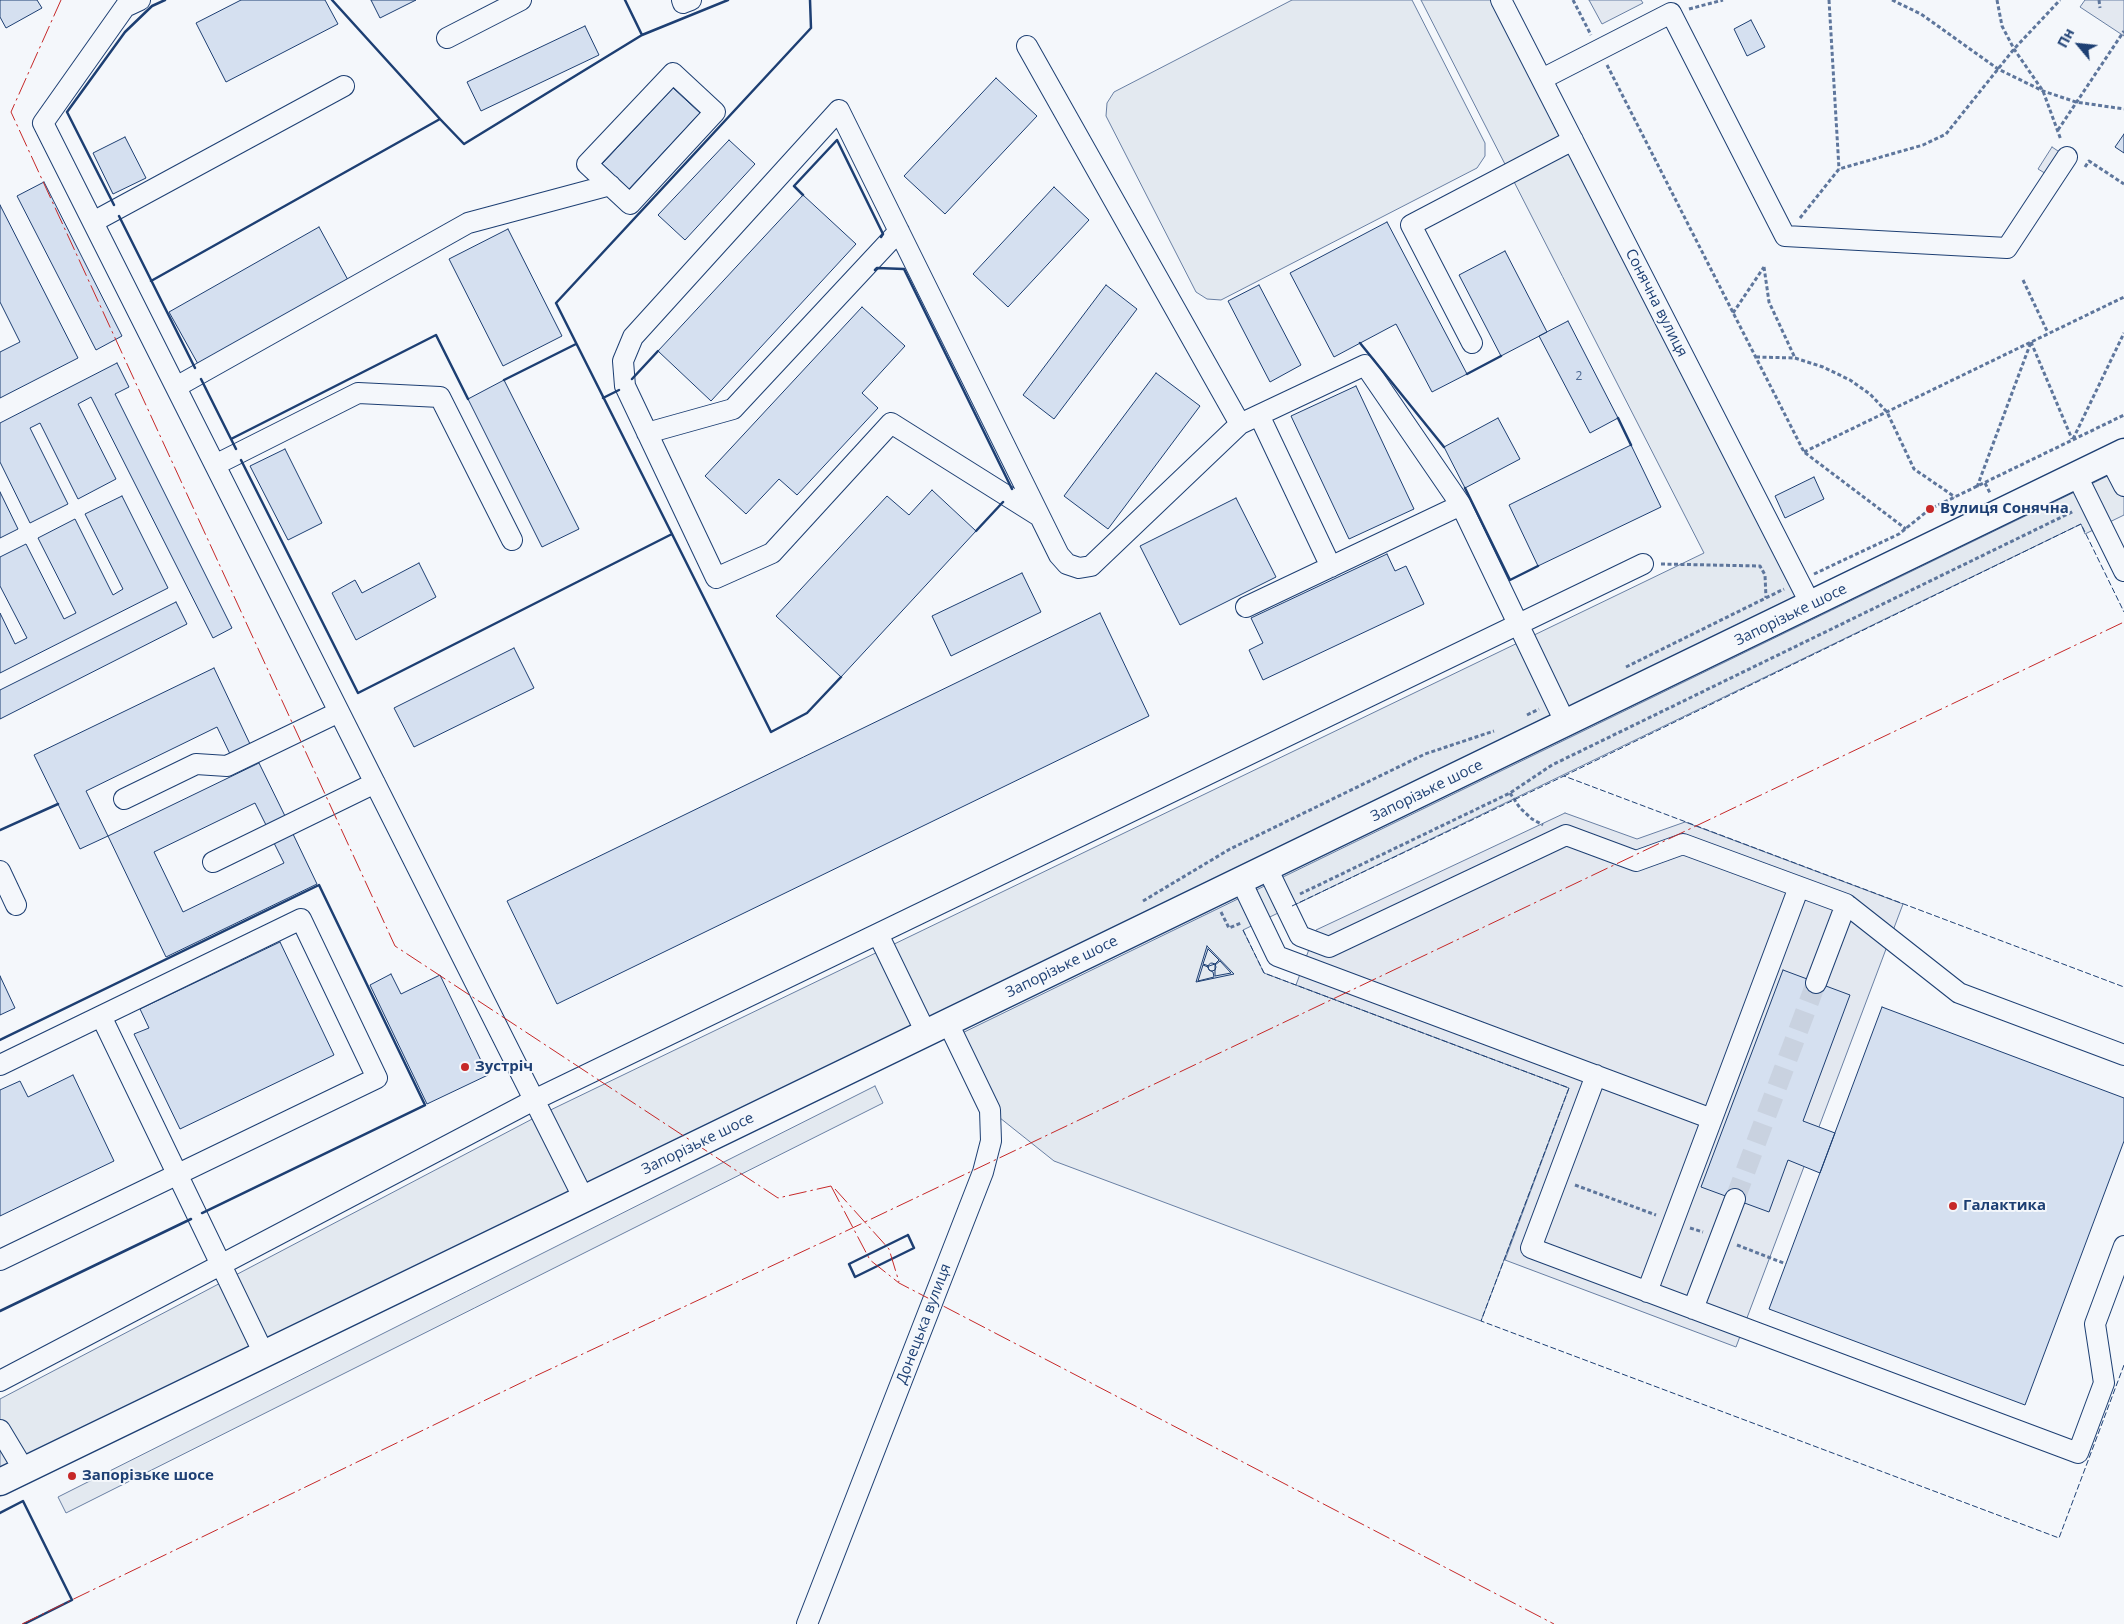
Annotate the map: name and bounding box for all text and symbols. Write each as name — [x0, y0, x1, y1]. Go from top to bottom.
north arrow — [2054, 20, 2104, 70]
text: Пн — [2052, 25, 2078, 51]
street label: Сонячна вулиця — [1621, 246, 1691, 360]
house number: 2 — [1576, 370, 1582, 384]
place label: Вулиця Сонячна — [1940, 500, 2069, 518]
marker: Вулиця Сонячна — [1924, 503, 1936, 515]
street label: Запорізьке шосе — [1732, 580, 1850, 650]
street label: Запорізьке шосе — [1368, 756, 1486, 826]
street label: Запорізьке шосе — [1003, 932, 1121, 1002]
place label: Зустріч — [475, 1058, 533, 1076]
marker: Зустріч — [459, 1061, 471, 1073]
street label: Запорізьке шосе — [639, 1109, 757, 1179]
place label: Галактика — [1963, 1197, 2046, 1215]
marker: Галактика — [1947, 1200, 1959, 1212]
street label: Донецька вулиця — [893, 1261, 955, 1387]
place label: Запорізьке шосе — [82, 1467, 214, 1485]
marker: Запорізьке шосе — [66, 1470, 78, 1482]

